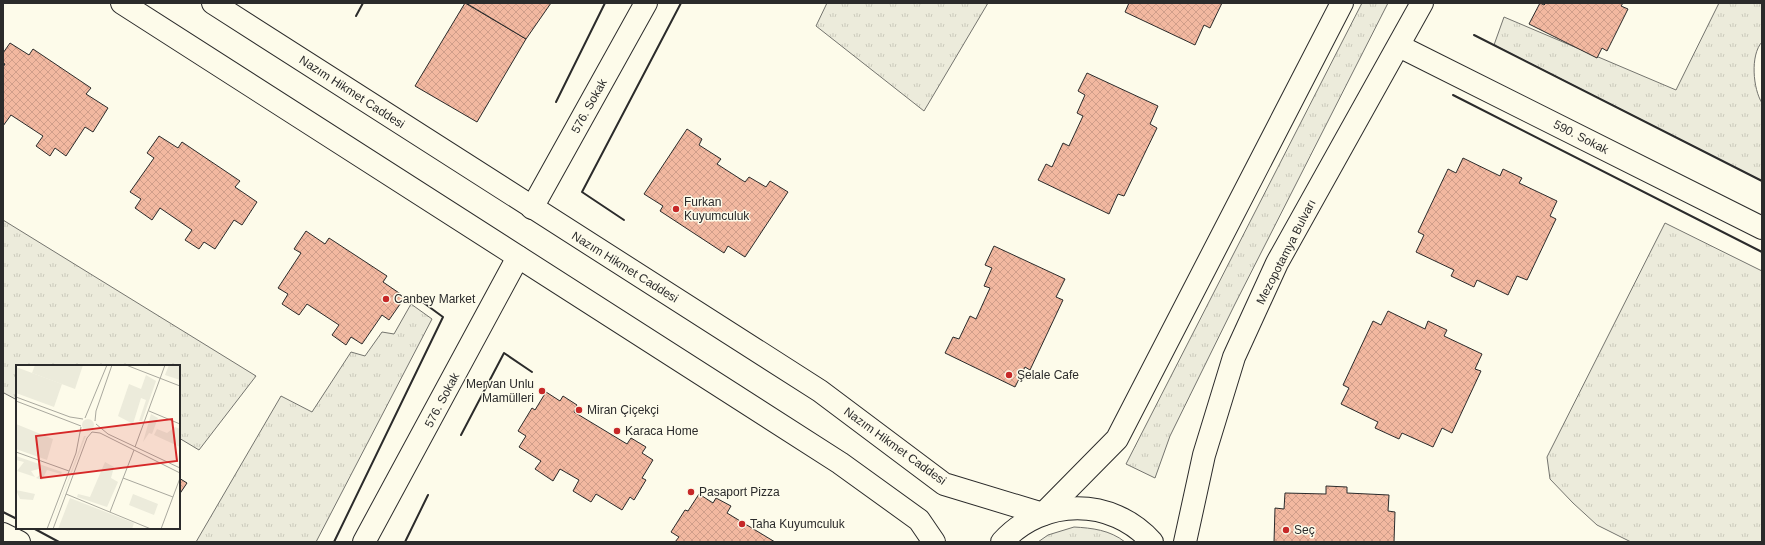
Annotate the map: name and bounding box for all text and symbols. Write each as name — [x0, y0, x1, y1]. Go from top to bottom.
street label: Nazım Hikmet Caddesi — [297, 53, 407, 131]
street label: 576. Sokak — [568, 75, 610, 136]
street label: 590. Sokak — [1551, 117, 1612, 157]
place label: Furkan Kuyumculuk — [684, 195, 750, 223]
street label: Mezopotamya Bulvarı — [1253, 197, 1319, 307]
marker: Furkan Kuyumculuk — [671, 204, 681, 214]
street label: Nazım Hikmet Caddesi — [569, 229, 681, 305]
place label: Canbey Market — [394, 292, 476, 306]
marker: Canbey Market — [381, 294, 391, 304]
inset map — [16, 365, 180, 529]
place label: Şelale Cafe — [1017, 368, 1079, 382]
street label: 576. Sokak — [422, 369, 463, 430]
marker: Şelale Cafe — [1004, 370, 1014, 380]
place label: Mervan Unlu Mamülleri — [466, 377, 534, 405]
marker: Mervan Unlu Mamülleri — [537, 386, 547, 396]
place label: Miran Çiçekçi — [587, 403, 659, 417]
street label: Nazım Hikmet Caddesi — [841, 404, 949, 488]
marker: Miran Çiçekçi — [574, 405, 584, 415]
place label: Karaca Home — [625, 424, 699, 438]
marker: Karaca Home — [612, 426, 622, 436]
place label: Pasaport Pizza — [699, 485, 780, 499]
marker: Pasaport Pizza — [686, 487, 696, 497]
place label: Taha Kuyumculuk — [750, 517, 846, 531]
marker: Taha Kuyumculuk — [737, 519, 747, 529]
place label: Seç — [1294, 523, 1315, 537]
marker: Seç — [1281, 525, 1291, 535]

